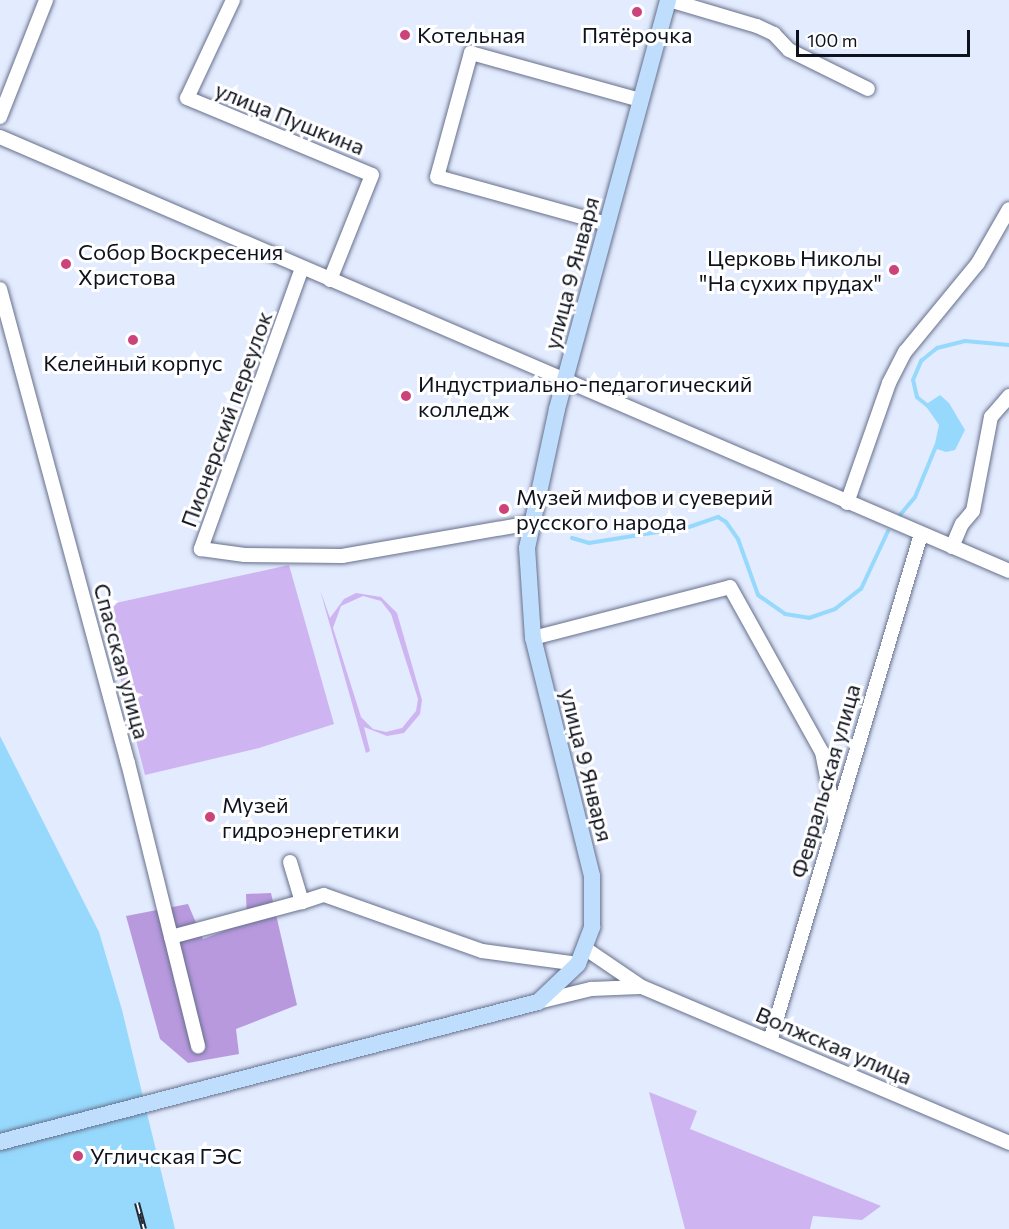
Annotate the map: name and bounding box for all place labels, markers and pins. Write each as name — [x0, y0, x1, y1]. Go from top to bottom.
marker: Пятёрочка — [630, 5, 644, 19]
place label: Котельная — [417, 22, 525, 48]
place label: Пятёрочка — [582, 22, 692, 48]
marker: Котельная — [398, 28, 412, 42]
place label: Собор Воскресения Христова — [78, 238, 283, 290]
place label: Церковь Николы "На сухих прудах" — [699, 244, 882, 296]
marker: Собор Воскресения Христова — [59, 257, 73, 271]
marker: Церковь Николы "На сухих прудах" — [887, 263, 901, 277]
marker: Келейный корпус — [126, 333, 140, 347]
place label: Келейный корпус — [43, 350, 223, 376]
place label: Индустриально-педагогический колледж — [418, 370, 752, 422]
marker: Индустриально-педагогический колледж — [399, 389, 413, 403]
place label: Музей мифов и суеверий русского народа — [516, 483, 773, 534]
marker: Музей мифов и суеверий русского народа — [497, 502, 511, 516]
place label: Музей гидроэнергетики — [222, 791, 400, 842]
marker: Музей гидроэнергетики — [203, 810, 217, 824]
place label: Угличская ГЭС — [90, 1143, 242, 1169]
marker: Угличская ГЭС — [71, 1149, 85, 1163]

